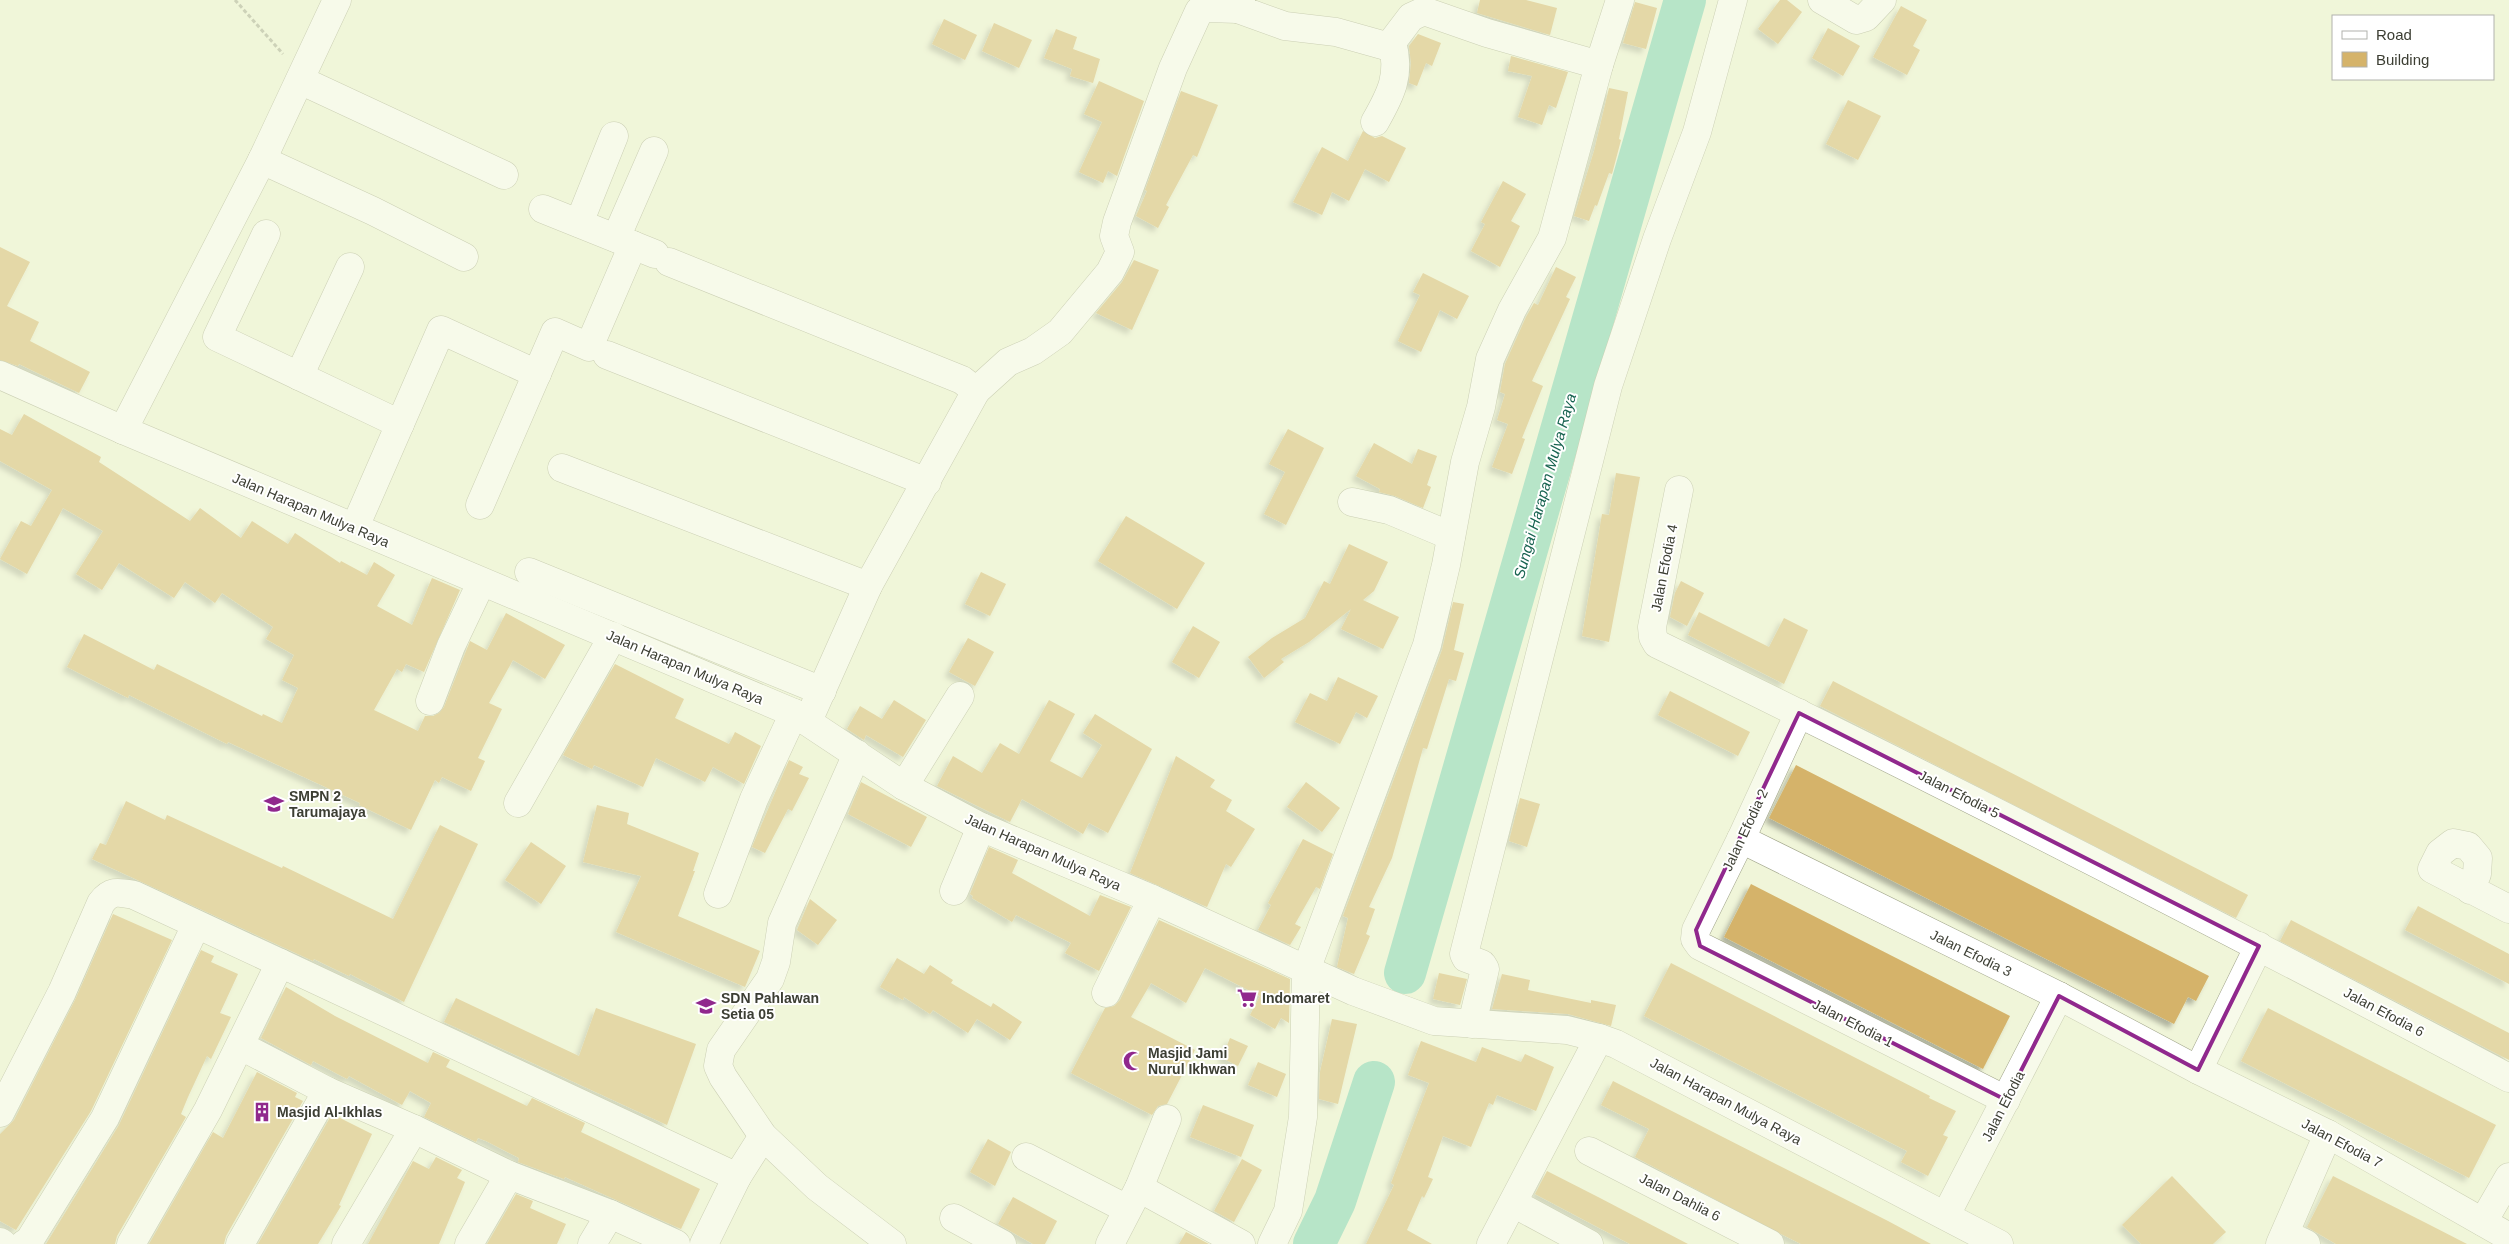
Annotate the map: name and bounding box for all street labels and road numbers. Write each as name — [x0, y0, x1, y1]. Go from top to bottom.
street label: Jalan Harapan Mulya Raya — [230, 470, 392, 550]
street label: Jalan Efodia 4 — [1648, 523, 1680, 613]
street label: Jalan Harapan Mulya Raya — [604, 627, 766, 707]
street label: Jalan Efodia 5 — [1916, 767, 2002, 821]
street label: Jalan Efodia 2 — [1719, 786, 1771, 874]
street label: Jalan Harapan Mulya Raya — [963, 810, 1124, 894]
street label: Jalan Efodia 3 — [1928, 926, 2015, 980]
street label: Jalan Efodia 6 — [2341, 984, 2427, 1040]
street label: Jalan Efodia 1 — [1810, 996, 1896, 1050]
street label: Jalan Harapan Mulya Raya — [1648, 1054, 1804, 1148]
street label: Jalan Efodia — [1978, 1068, 2028, 1144]
street label: Jalan Efodia 7 — [2299, 1115, 2385, 1171]
street label: Jalan Dahlia 6 — [1637, 1170, 1723, 1224]

